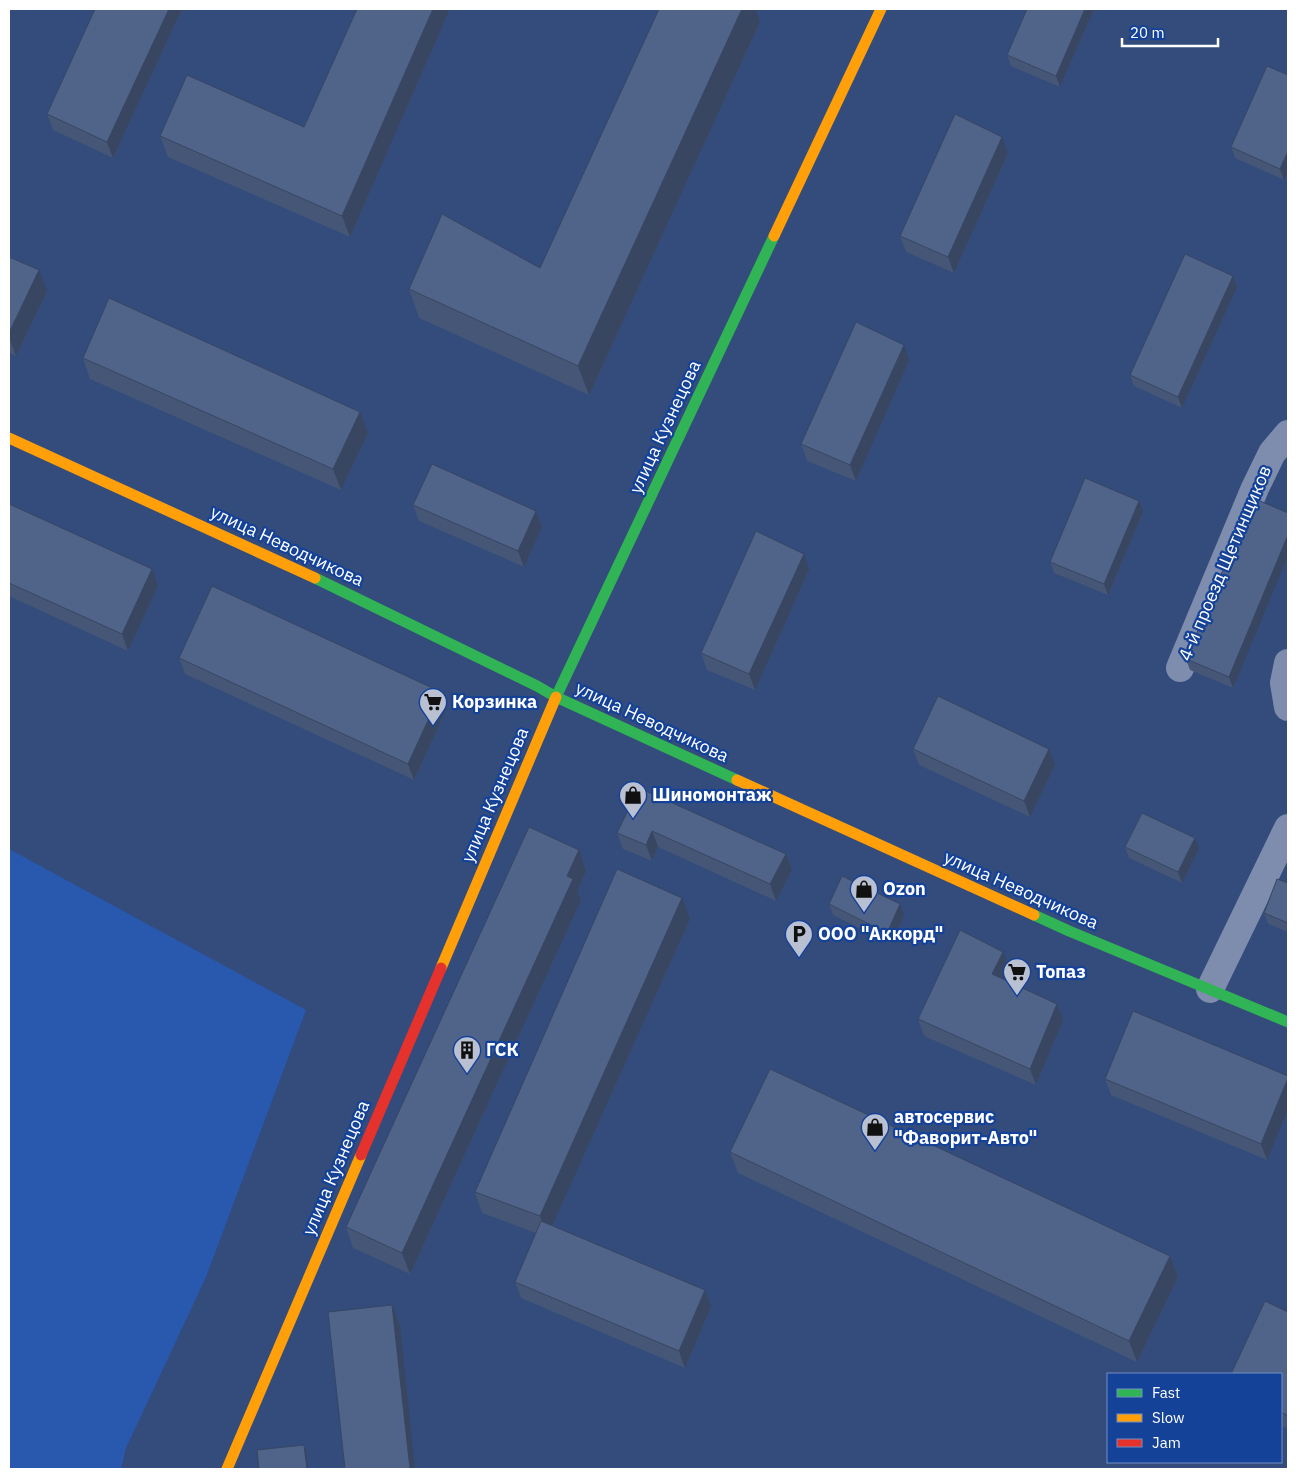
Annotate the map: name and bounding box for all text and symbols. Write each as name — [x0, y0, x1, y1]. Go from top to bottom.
scale bar — [1122, 15, 1218, 47]
text: 20 m — [1130, 23, 1165, 42]
street label: улица Кузнецова — [624, 356, 706, 497]
street label: 4-й проезд Щетинщиков — [1173, 462, 1276, 664]
street label: улица Неводчикова — [207, 500, 368, 591]
street label: улица Неводчикова — [572, 676, 733, 767]
supermarket icon: Корзинка — [418, 687, 448, 726]
place label: Корзинка — [452, 690, 537, 713]
street label: улица Кузнецова — [456, 723, 534, 866]
shop icon: Шиномонтаж — [618, 780, 648, 819]
place label: Шиномонтаж — [652, 783, 772, 806]
street label: улица Неводчикова — [940, 845, 1102, 934]
shop icon: Ozon — [849, 874, 879, 913]
place label: Ozon — [883, 877, 926, 900]
parking icon: ООО "Аккорд" — [784, 919, 814, 958]
place label: ООО "Аккорд" — [818, 922, 943, 945]
supermarket icon: Топаз — [1002, 957, 1032, 996]
place label: Топаз — [1036, 960, 1086, 983]
building icon: ГСК — [452, 1035, 482, 1074]
place label: ГСК — [486, 1038, 519, 1061]
street label: улица Кузнецова — [297, 1096, 375, 1239]
place label: автосервис "Фаворит-Авто" — [894, 1105, 1038, 1149]
shop icon: автосервис "Фаворит-Авто" — [860, 1112, 890, 1151]
legend — [1107, 1373, 1282, 1463]
text: Fast — [1152, 1383, 1180, 1402]
text: Slow — [1152, 1408, 1185, 1427]
text: Jam — [1152, 1433, 1181, 1452]

